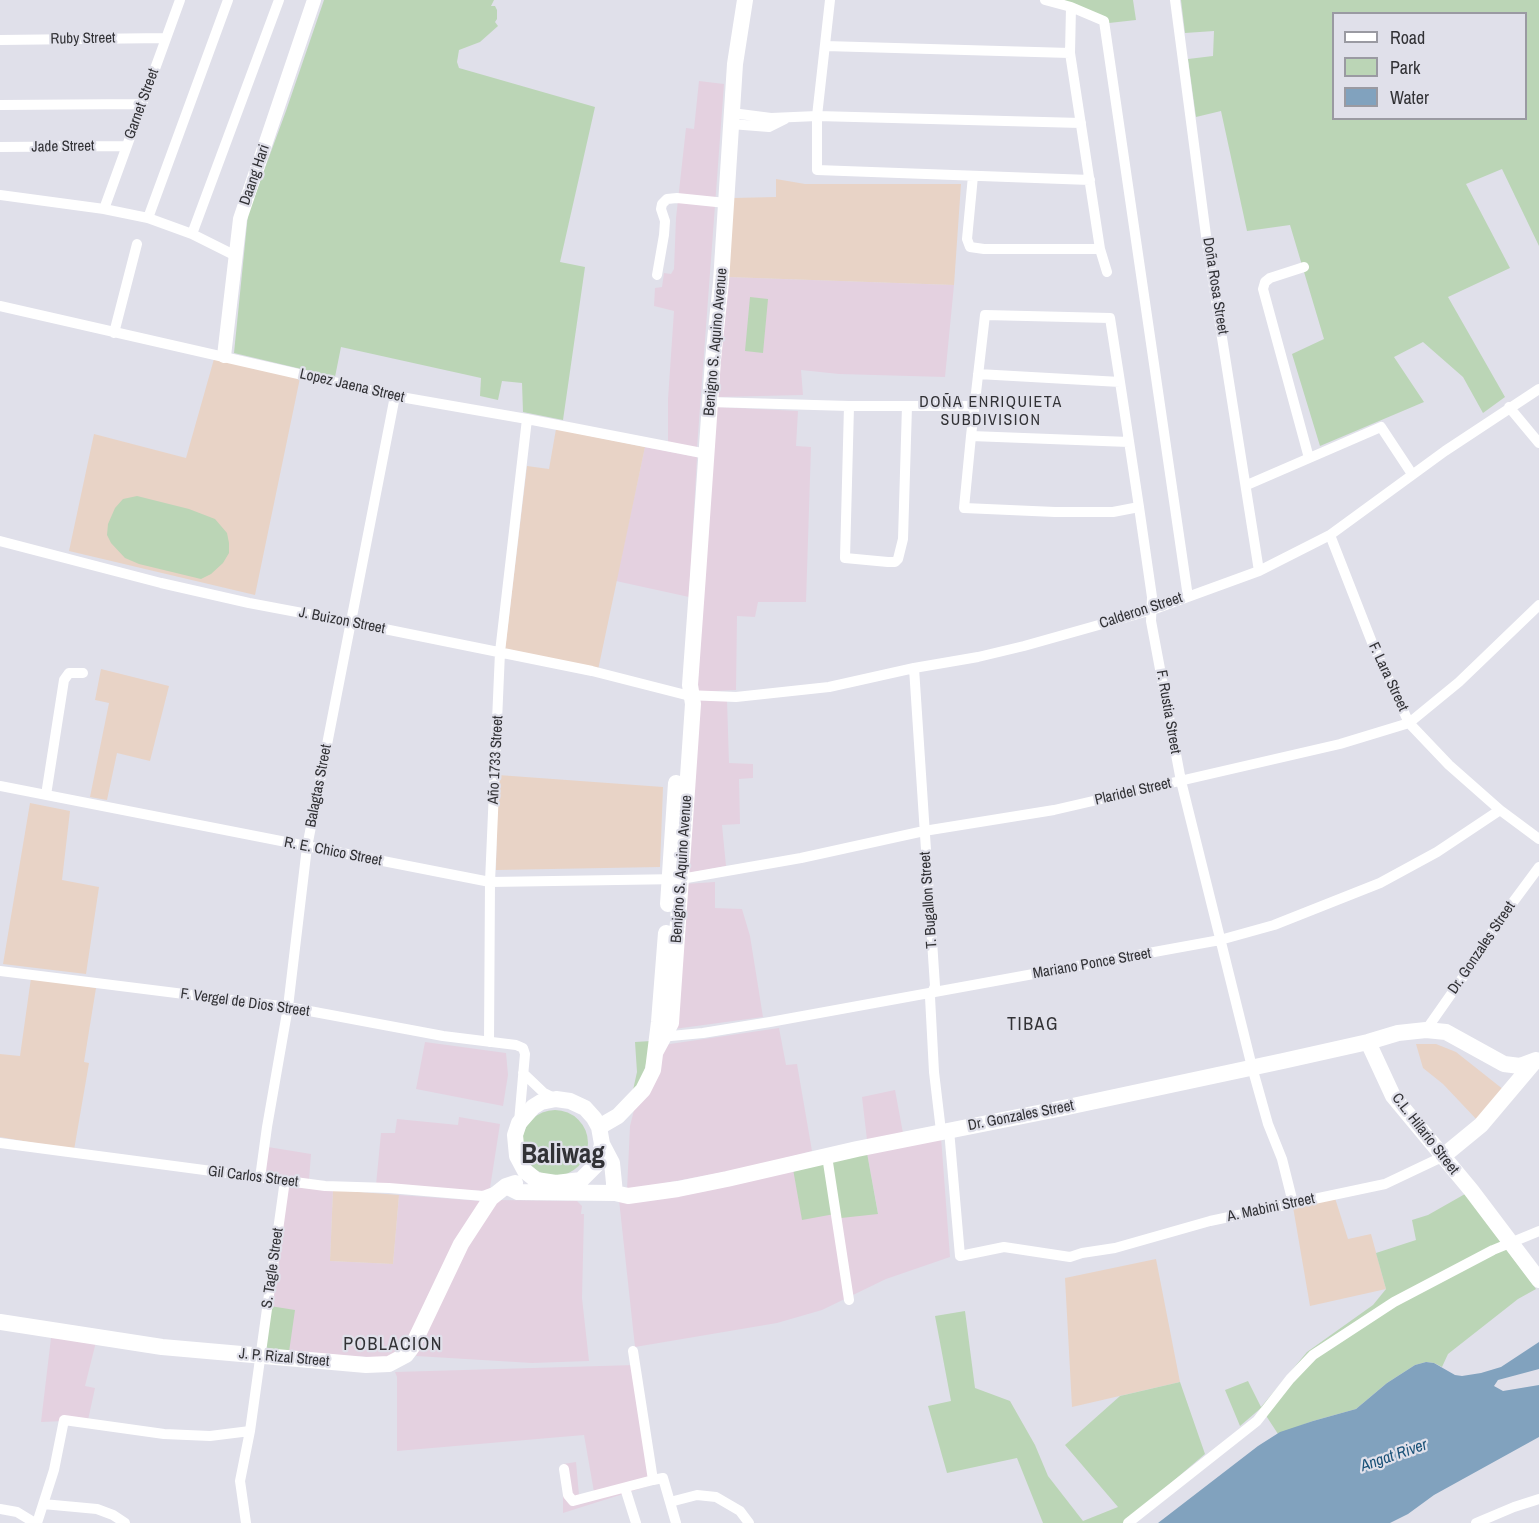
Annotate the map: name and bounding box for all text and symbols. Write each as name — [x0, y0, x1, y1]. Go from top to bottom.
legend — [1332, 12, 1527, 120]
text: Road — [1390, 25, 1425, 50]
street label: Ruby Street — [50, 29, 116, 49]
text: Park — [1390, 55, 1420, 80]
street label: Garnet Street — [121, 66, 163, 142]
text: Water — [1390, 85, 1429, 110]
street label: Jade Street — [31, 137, 95, 157]
street label: Daang Hari — [236, 142, 274, 208]
street label: Doña Rosa Street — [1198, 236, 1232, 336]
street label: Benigno S. Aquino Avenue — [701, 267, 731, 417]
street label: Lopez Jaena Street — [298, 365, 406, 407]
district label: DOÑA ENRIQUIETA SUBDIVISION — [919, 393, 1063, 431]
street label: Calderon Street — [1097, 589, 1185, 633]
street label: J. Buizon Street — [297, 604, 387, 638]
street label: F. Lara Street — [1364, 640, 1412, 714]
street label: F. Rustia Street — [1152, 669, 1184, 755]
street label: Año 1733 Street — [485, 715, 507, 805]
street label: Balagtas Street — [302, 743, 336, 829]
street label: Plaridel Street — [1093, 774, 1173, 810]
street label: Benigno S. Aquino Avenue — [668, 794, 696, 944]
street label: R. E. Chico Street — [283, 834, 383, 870]
street label: T. Bugallon Street — [917, 851, 941, 949]
street label: Dr. Gonzales Street — [1445, 898, 1519, 998]
street label: Mariano Ponce Street — [1032, 945, 1152, 983]
street label: F. Vergel de Dios Street — [179, 985, 311, 1021]
district label: TIBAG — [1007, 1014, 1059, 1036]
street label: C.L. Hilario Street — [1388, 1090, 1462, 1178]
street label: Dr. Gonzales Street — [967, 1097, 1075, 1135]
district label: Baliwag — [521, 1140, 605, 1172]
street label: Gil Carlos Street — [207, 1163, 299, 1191]
street label: A. Mabini Street — [1226, 1190, 1316, 1226]
street label: S. Tagle Street — [258, 1227, 288, 1309]
district label: POBLACION — [343, 1334, 443, 1356]
street label: J. P. Rizal Street — [238, 1345, 330, 1371]
water label: Angat River — [1358, 1436, 1430, 1476]

